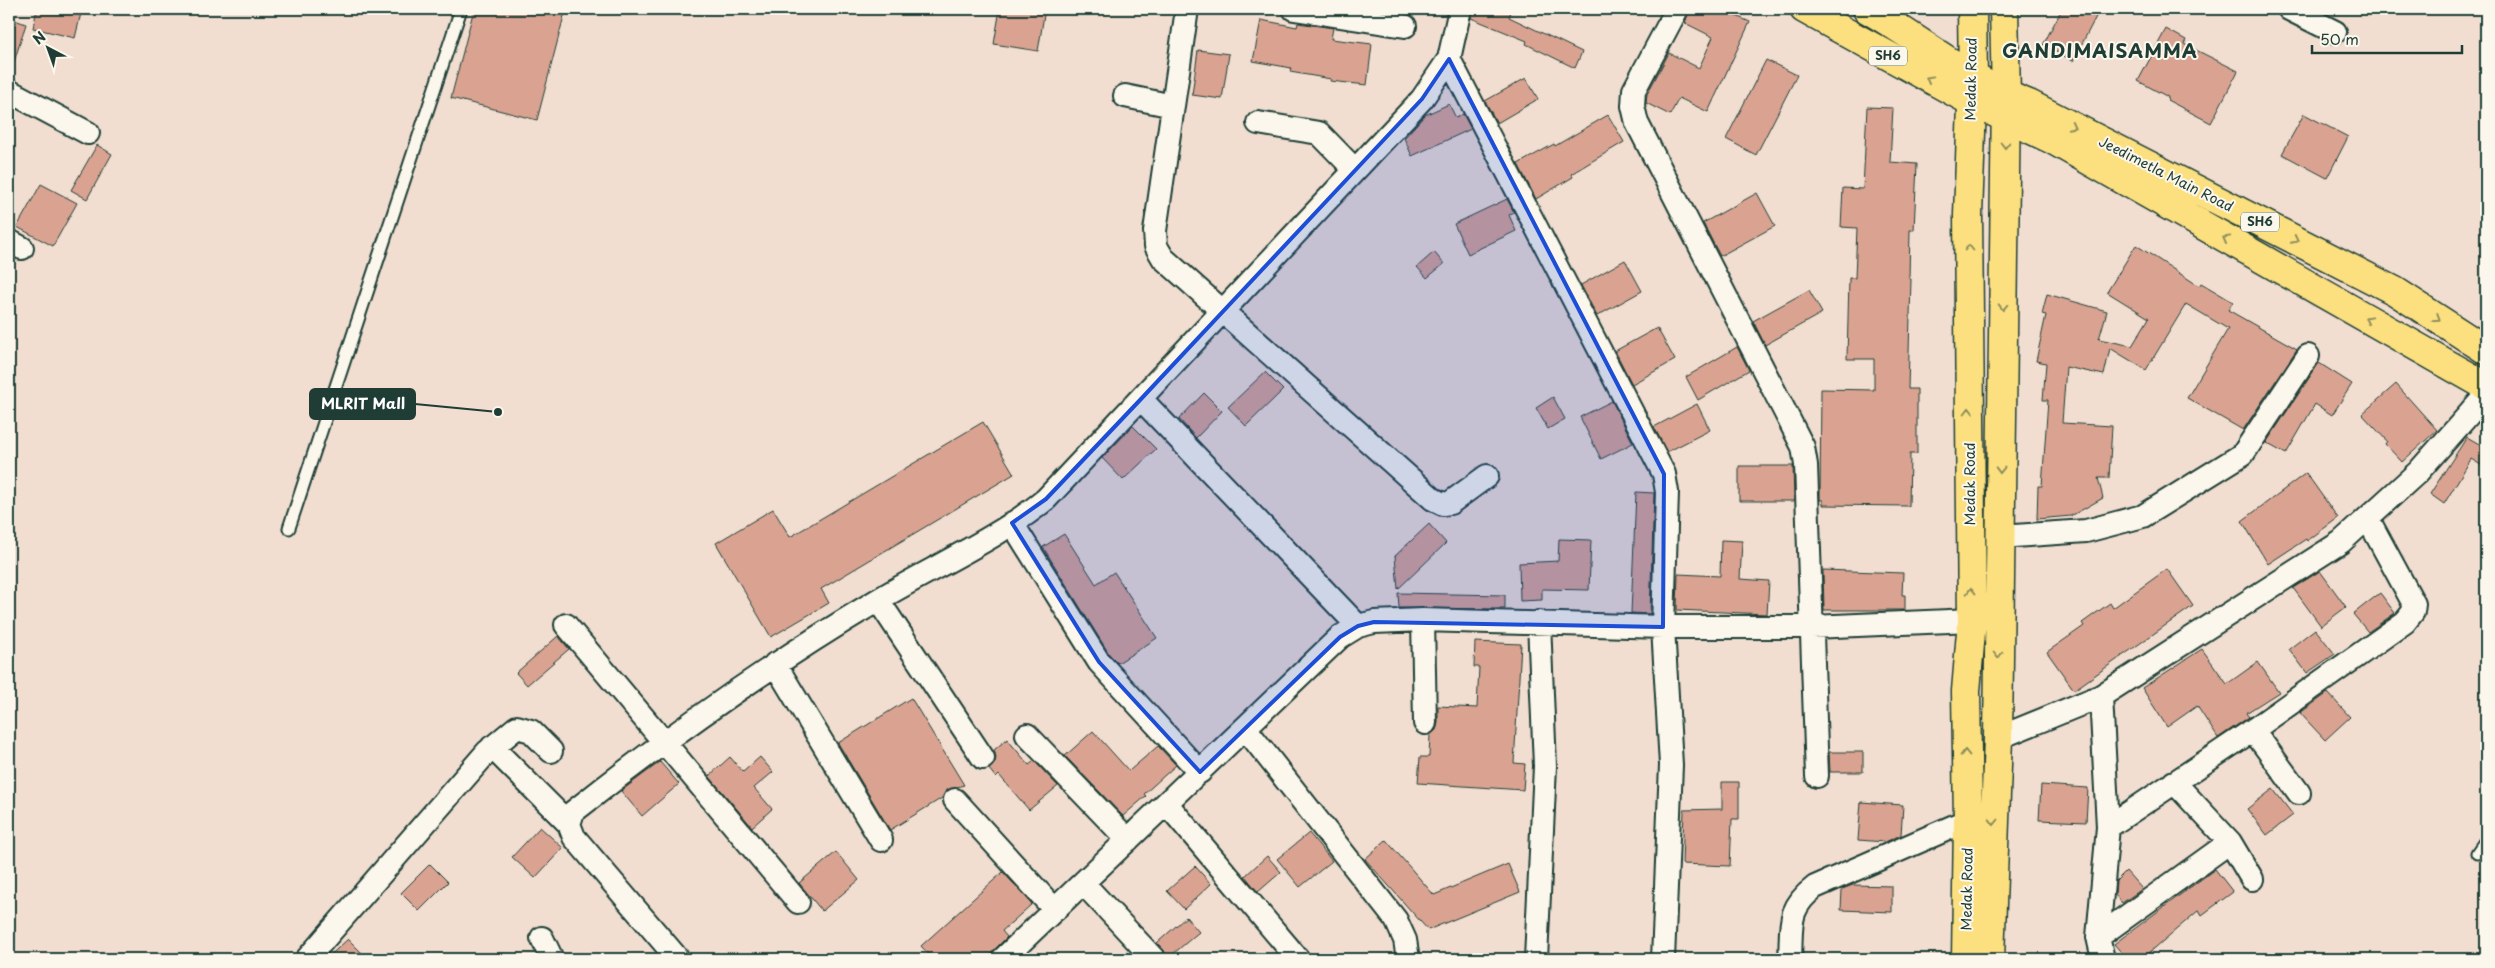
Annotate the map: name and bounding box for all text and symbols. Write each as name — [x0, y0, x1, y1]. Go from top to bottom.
north arrow — [22, 22, 72, 72]
scale bar — [2312, 22, 2462, 54]
text: N — [28, 26, 50, 49]
text: 50 m — [2320, 27, 2359, 50]
district label: GANDIMAISAMMA — [2002, 36, 2198, 64]
street label: Medak Road — [1959, 37, 1982, 121]
road number: SH6 — [1869, 46, 1907, 66]
one-way arrow — [1925, 75, 1934, 85]
one-way arrow — [2067, 120, 2076, 130]
street label: Jeedimetla Main Road — [2095, 130, 2237, 217]
one-way arrow — [2000, 142, 2010, 149]
road number: SH6 — [2241, 212, 2279, 232]
one-way arrow — [2290, 234, 2299, 244]
one-way arrow — [2222, 236, 2231, 246]
one-way arrow — [1963, 244, 1974, 252]
one-way arrow — [1998, 304, 2008, 312]
one-way arrow — [2432, 312, 2441, 322]
one-way arrow — [2364, 315, 2373, 325]
callout: MLRIT Mall — [310, 389, 415, 419]
text: MLRIT Mall — [321, 391, 405, 414]
one-way arrow — [1964, 407, 1974, 414]
street label: Medak Road — [1959, 442, 1980, 526]
one-way arrow — [1995, 466, 2005, 474]
one-way arrow — [1966, 587, 1976, 594]
one-way arrow — [1993, 652, 2003, 660]
one-way arrow — [1960, 749, 1970, 756]
one-way arrow — [1989, 818, 2000, 826]
street label: Medak Road — [1955, 847, 1978, 931]

